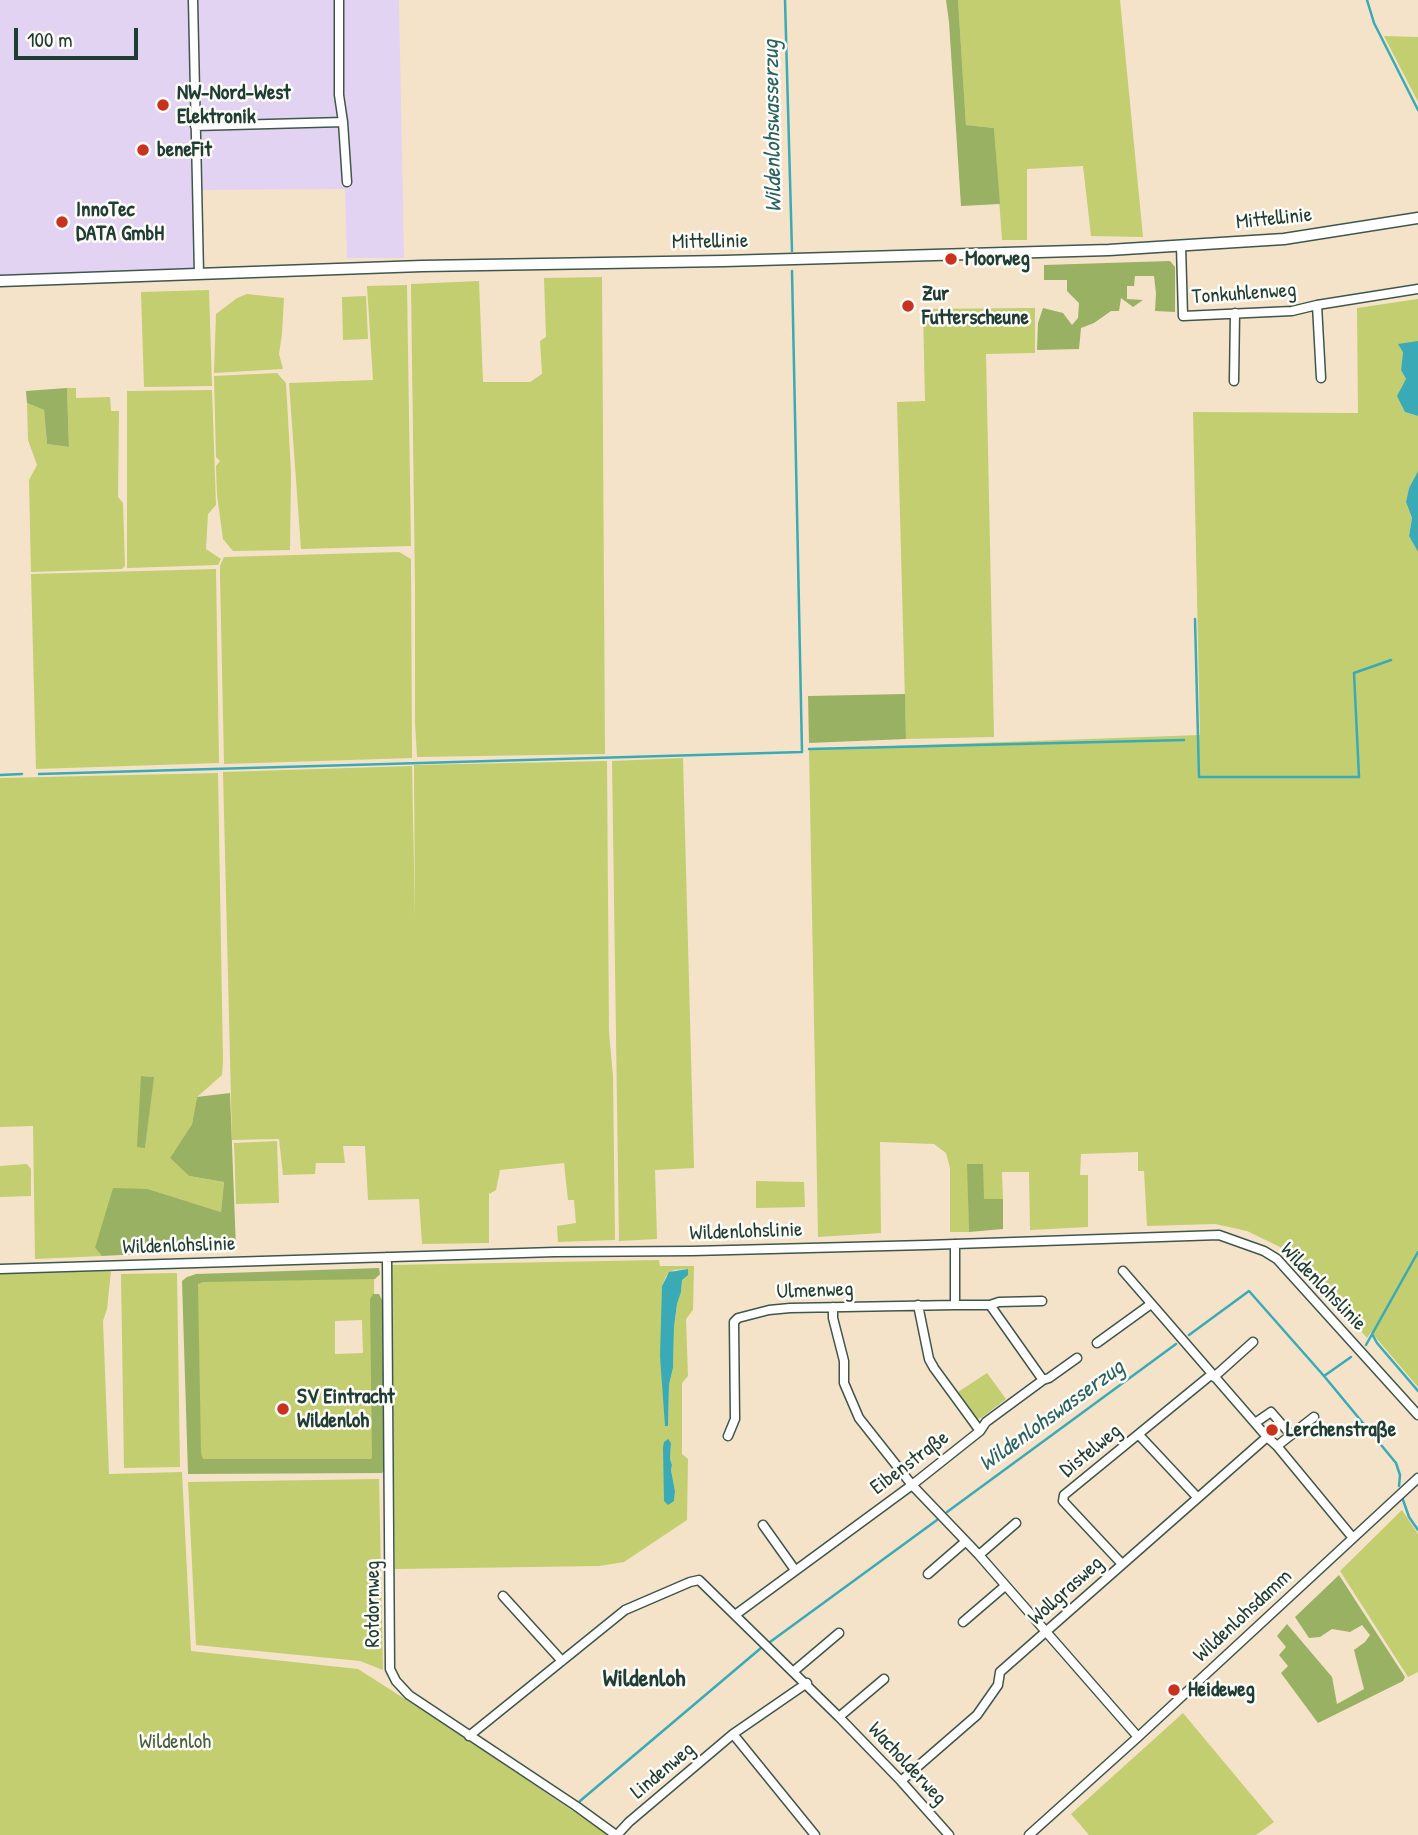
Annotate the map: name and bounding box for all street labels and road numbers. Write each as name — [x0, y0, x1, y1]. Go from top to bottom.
street label: Mittellinie — [1235, 202, 1313, 236]
street label: Mittellinie — [672, 229, 748, 255]
street label: Tonkuhlenweg — [1191, 278, 1297, 310]
street label: Wildenlohslinie — [689, 1217, 803, 1247]
street label: Wildenlohslinie — [122, 1231, 236, 1261]
street label: Wildenlohslinie — [1275, 1238, 1371, 1336]
street label: Ulmenweg — [776, 1277, 854, 1305]
street label: Distelweg — [1055, 1419, 1127, 1483]
street label: Eibenstraße — [866, 1425, 954, 1501]
street label: Wollgrasweg — [1024, 1551, 1108, 1631]
street label: Rotdornweg — [360, 1561, 386, 1647]
street label: Wildenlohsdamm — [1189, 1564, 1297, 1668]
street label: Wacholderweg — [862, 1717, 952, 1811]
street label: Lindenweg — [626, 1737, 700, 1805]

